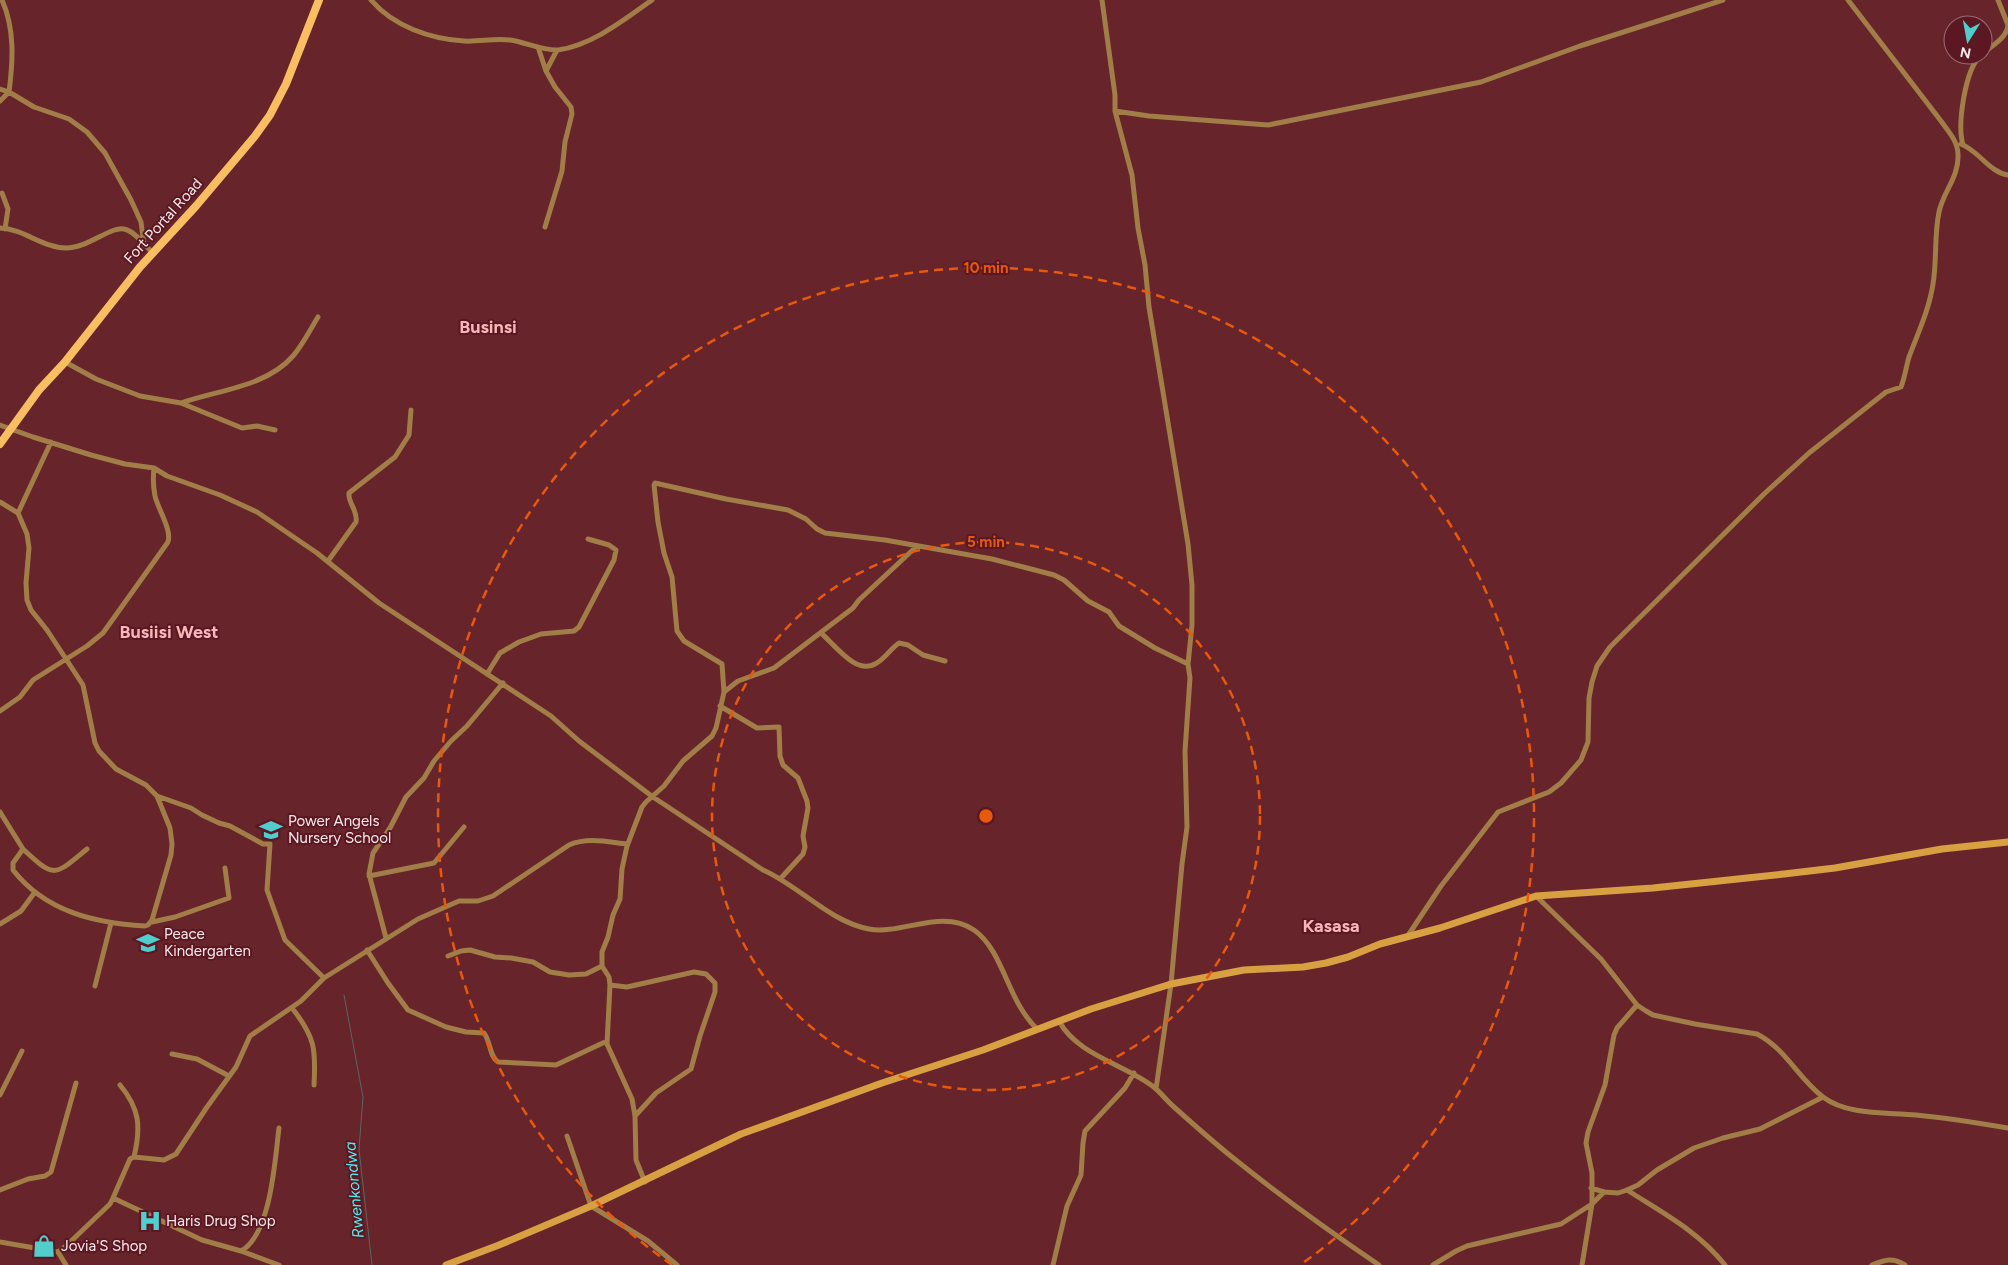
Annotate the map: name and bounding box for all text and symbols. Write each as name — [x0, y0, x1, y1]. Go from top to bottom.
north arrow — [1943, 15, 1993, 65]
text: N — [1959, 43, 1973, 62]
street label: Fort Portal Road — [120, 175, 206, 267]
text: 10 min — [963, 259, 1009, 277]
district label: Businsi — [459, 316, 517, 338]
text: 5 min — [967, 533, 1005, 551]
district label: Busiisi West — [119, 621, 219, 643]
centre of rings — [977, 807, 995, 825]
place label: Power Angels Nursery School — [288, 812, 391, 847]
school or university icon: Power Angels Nursery School — [258, 817, 284, 843]
district label: Kasasa — [1302, 915, 1360, 937]
place label: Peace Kindergarten — [164, 925, 251, 960]
school or university icon: Peace Kindergarten — [135, 930, 161, 956]
water label: Rwenkondwa — [340, 1141, 368, 1239]
hospital icon: Haris Drug Shop — [137, 1208, 163, 1234]
place label: Haris Drug Shop — [166, 1212, 276, 1230]
shop icon: Jovia'S Shop — [31, 1233, 57, 1259]
place label: Jovia'S Shop — [61, 1237, 147, 1255]

